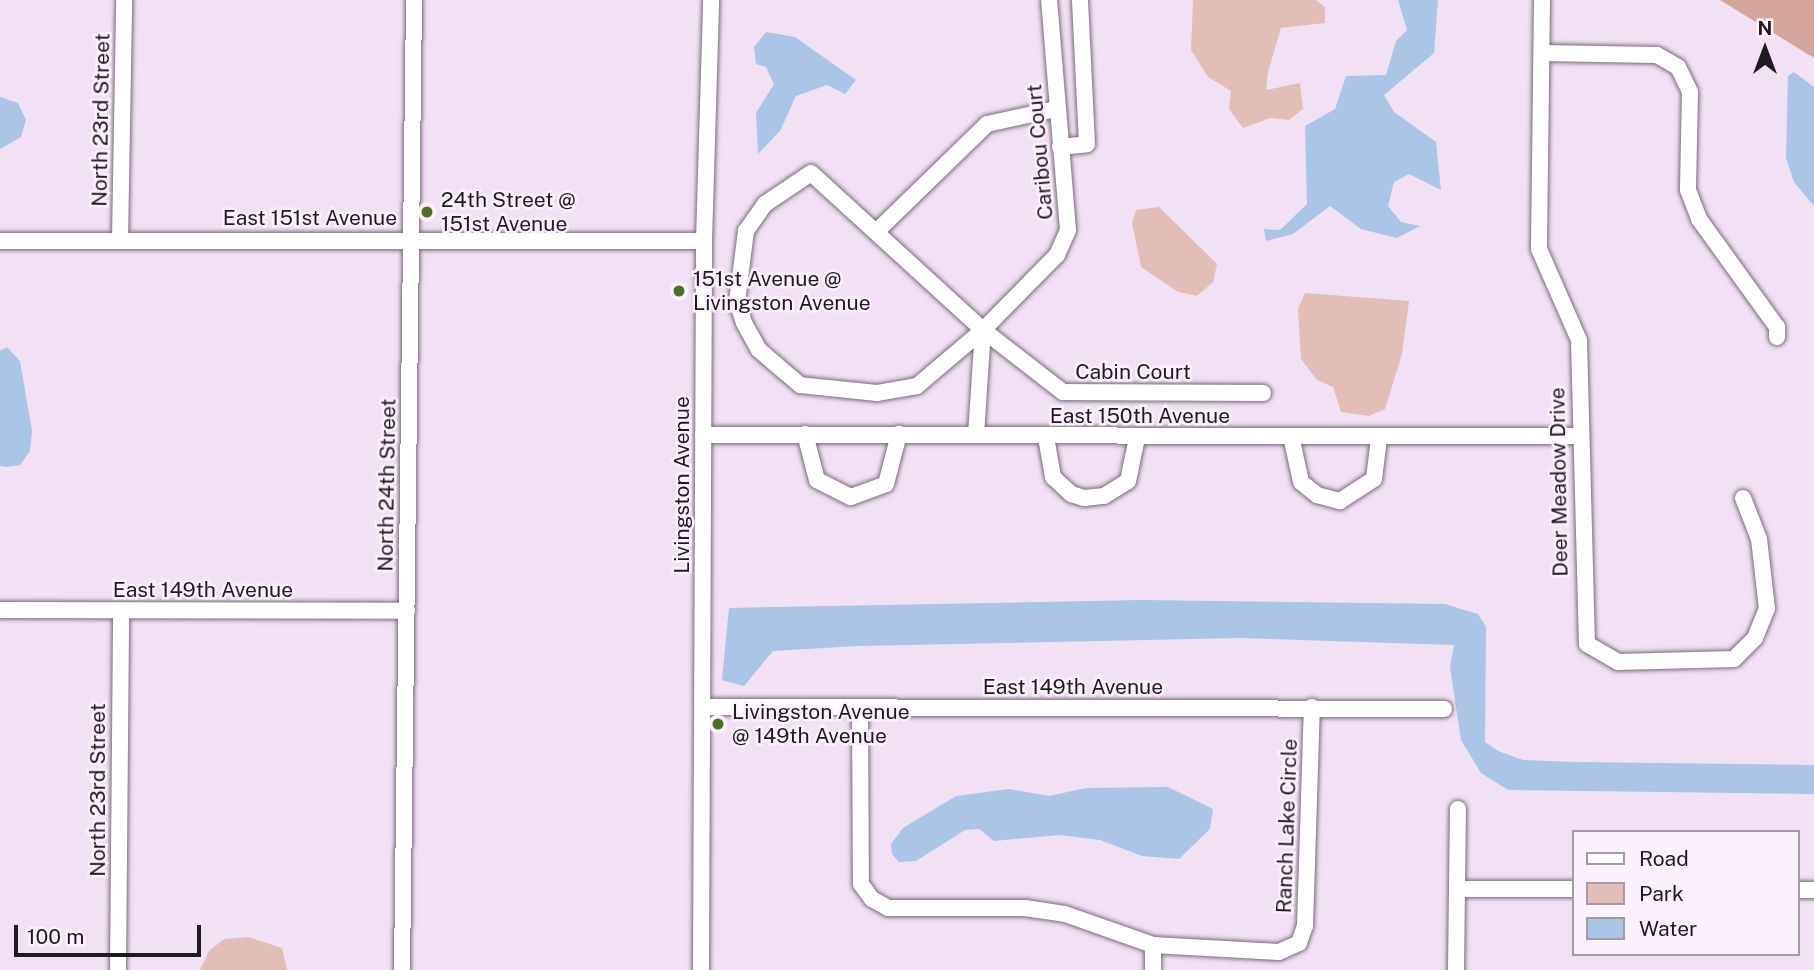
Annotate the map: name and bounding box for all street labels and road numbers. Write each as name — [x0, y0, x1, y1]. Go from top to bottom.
street label: North 23rd Street — [87, 33, 115, 207]
street label: Caribou Court — [1022, 83, 1058, 221]
street label: East 151st Avenue — [223, 205, 397, 231]
street label: Cabin Court — [1075, 359, 1191, 385]
street label: Deer Meadow Drive — [1545, 387, 1573, 577]
street label: Livingston Avenue — [669, 396, 695, 574]
street label: North 24th Street — [373, 398, 401, 572]
street label: East 150th Avenue — [1050, 403, 1230, 429]
street label: East 149th Avenue — [113, 577, 293, 603]
street label: East 149th Avenue — [983, 674, 1163, 700]
street label: North 23rd Street — [85, 703, 111, 877]
street label: Ranch Lake Circle — [1271, 738, 1303, 914]

